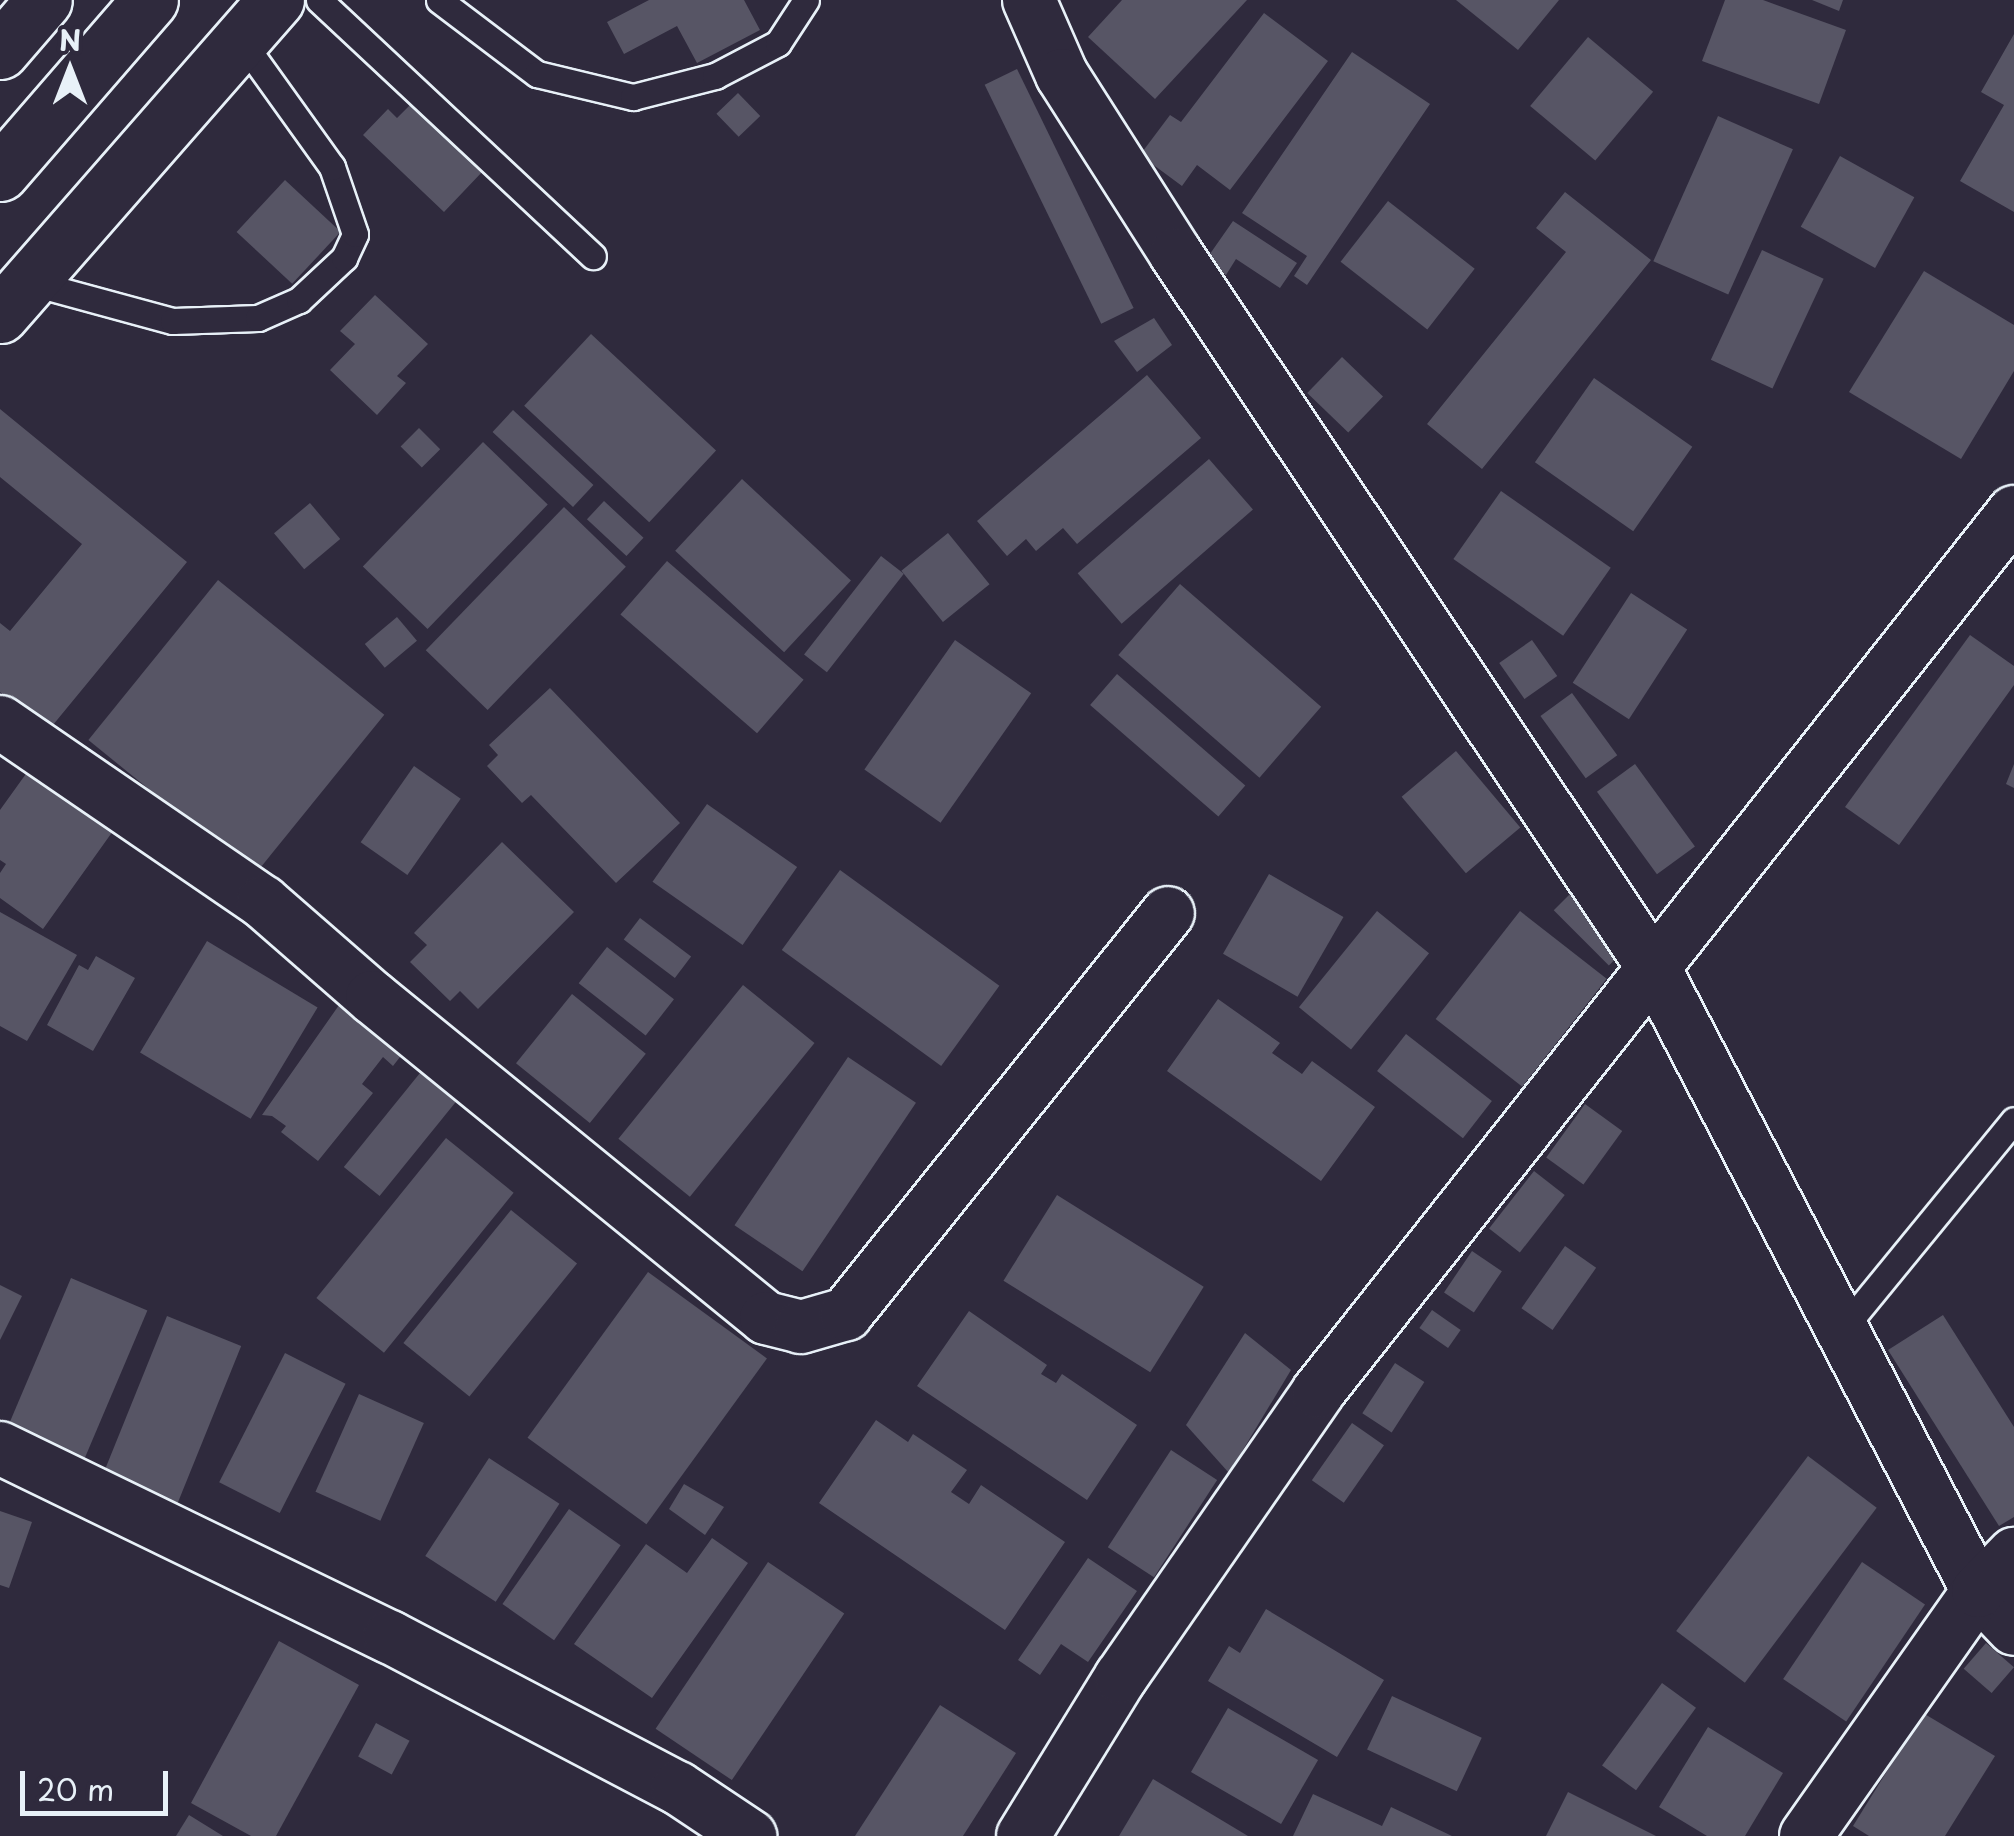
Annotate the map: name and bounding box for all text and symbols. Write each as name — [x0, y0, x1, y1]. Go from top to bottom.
text: N — [59, 18, 81, 61]
north arrow — [20, 20, 120, 120]
scale bar — [25, 1751, 172, 1813]
text: 20 m — [37, 1766, 114, 1811]

